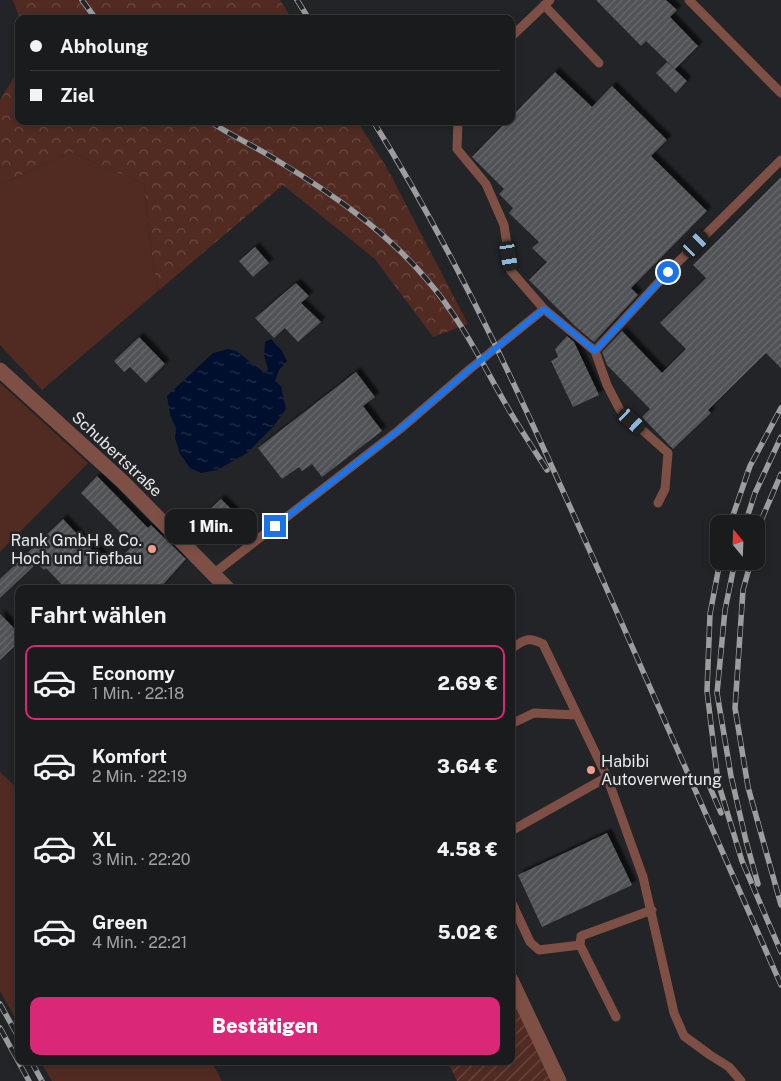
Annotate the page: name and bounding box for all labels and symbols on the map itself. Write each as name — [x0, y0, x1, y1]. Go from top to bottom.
car — [680, 228, 711, 260]
car — [499, 240, 518, 272]
route start — [657, 261, 679, 283]
car — [615, 405, 648, 437]
street label: Schubertstraße — [68, 407, 166, 501]
callout: 1 Min. — [165, 508, 258, 544]
route end — [264, 515, 286, 537]
north arrow — [710, 515, 765, 570]
place label: Rank GmbH & Co. Hoch und Tiefbau — [10, 531, 142, 568]
marker: Rank GmbH & Co. Hoch und Tiefbau — [146, 543, 158, 555]
place label: Habibi Autoverwertung — [601, 752, 722, 789]
marker: Habibi Autoverwertung — [585, 764, 597, 776]

